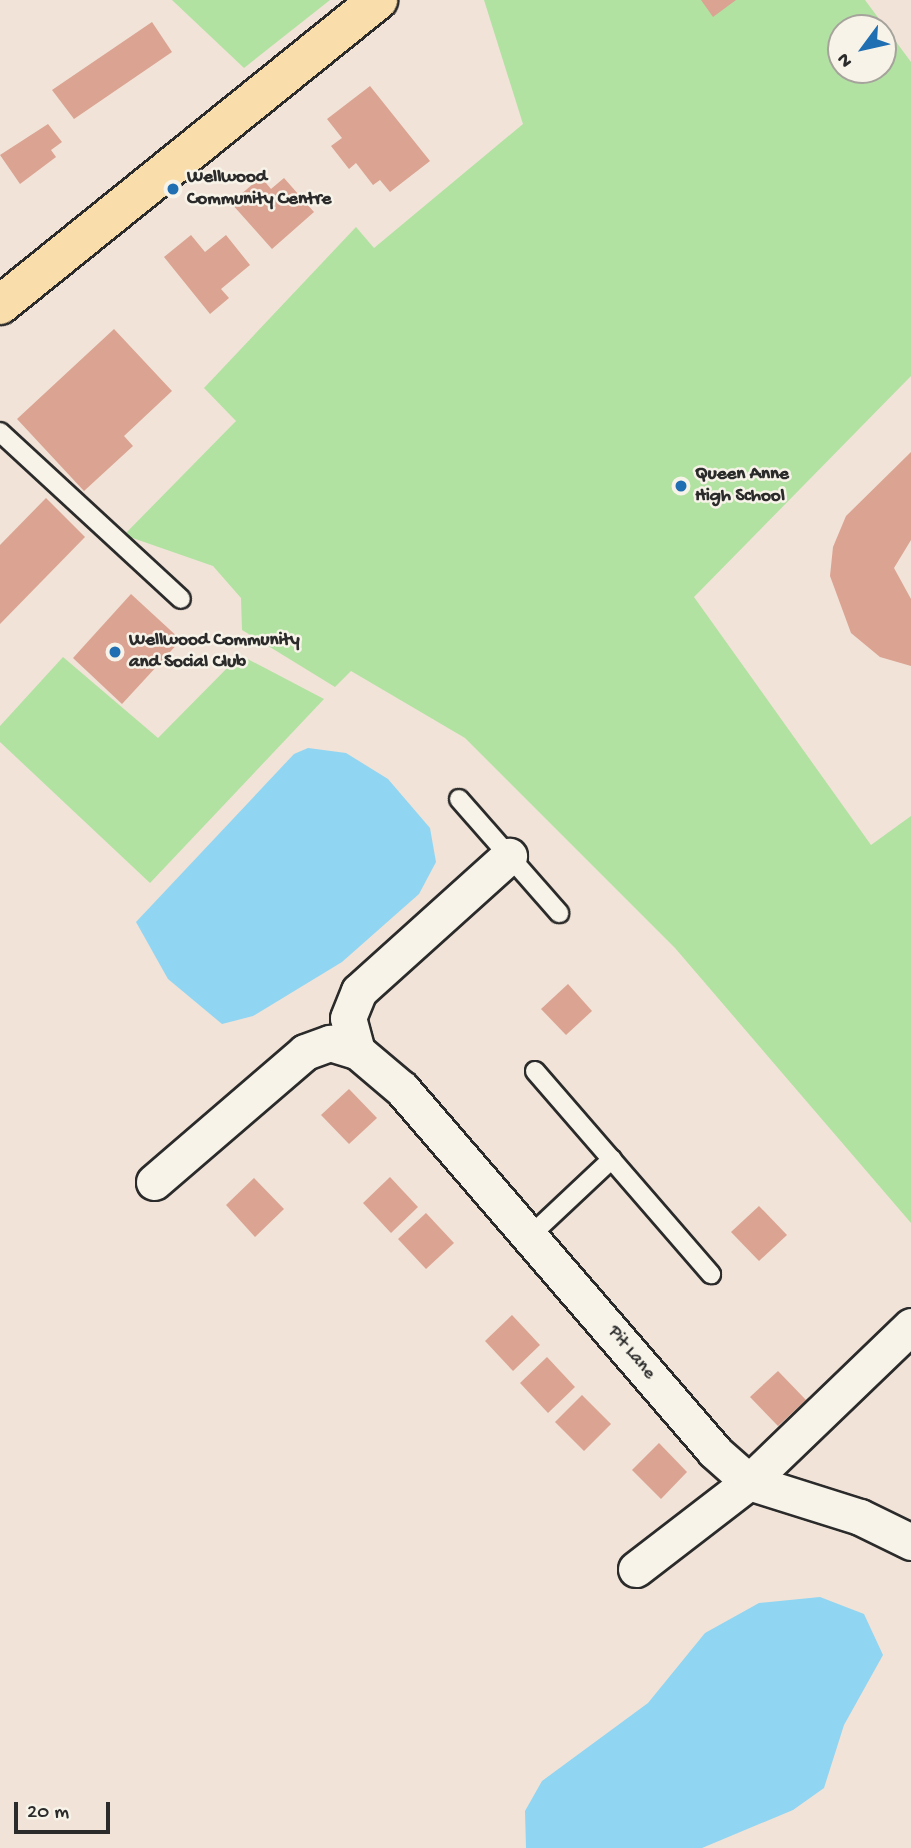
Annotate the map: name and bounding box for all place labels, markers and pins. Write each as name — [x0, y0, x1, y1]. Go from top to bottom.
place label: Wellwood Community Centre — [187, 167, 331, 211]
marker: Wellwood Community Centre — [165, 181, 181, 197]
place label: Queen Anne High School — [695, 464, 789, 508]
marker: Queen Anne High School — [673, 478, 689, 494]
place label: Wellwood Community and Social Club — [129, 630, 300, 674]
marker: Wellwood Community and Social Club — [107, 644, 123, 660]

